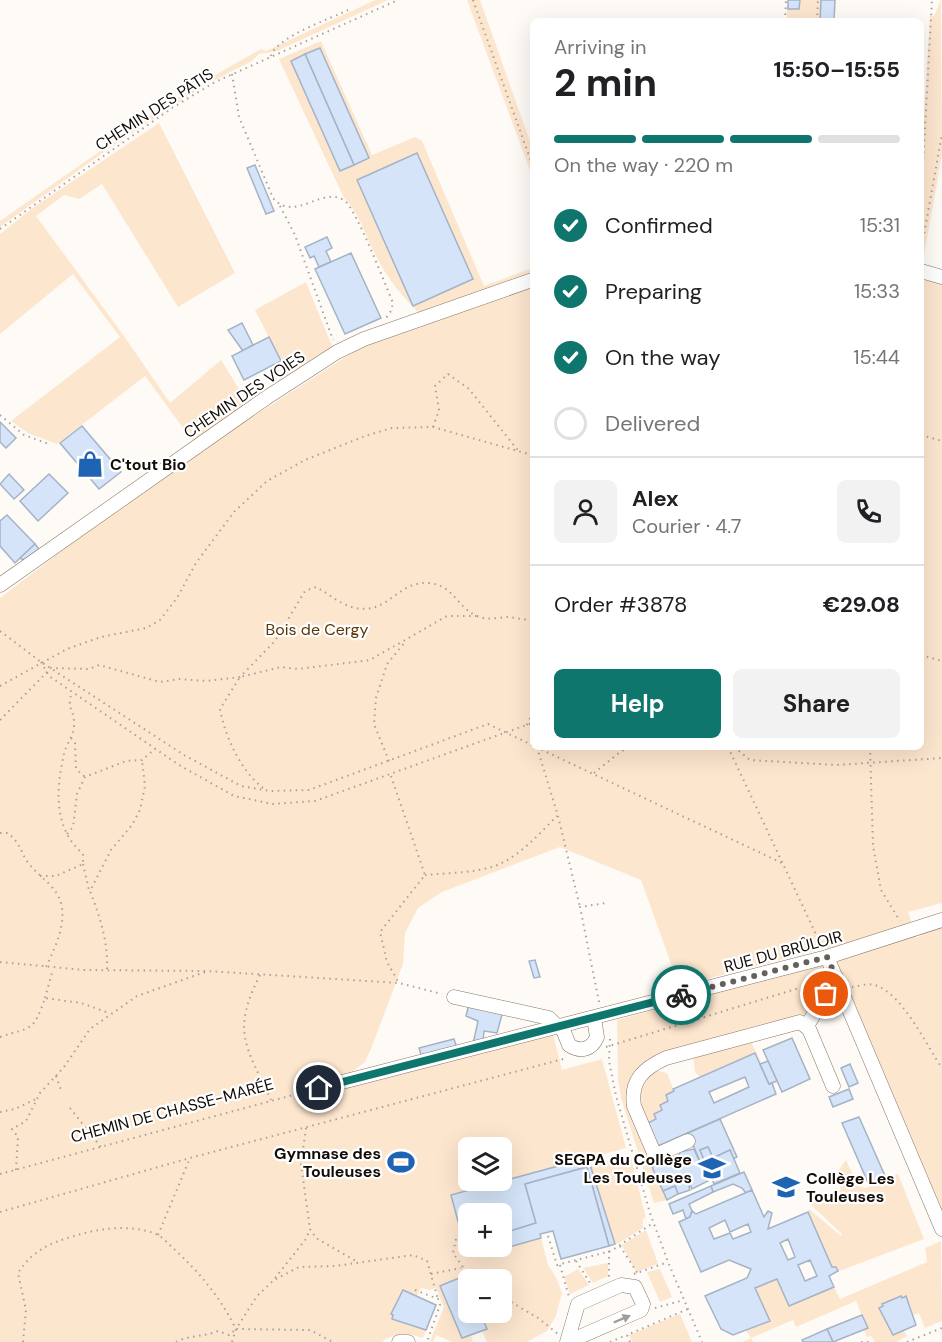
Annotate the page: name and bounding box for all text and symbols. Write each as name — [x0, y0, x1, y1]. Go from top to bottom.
text: Arriving in — [554, 34, 646, 60]
text: 15:50–15:55 — [774, 55, 900, 84]
text: 2 min — [554, 57, 657, 108]
street label: CHEMIN DES PÂTIS — [91, 63, 217, 155]
text: On the way · 220 m — [554, 152, 733, 178]
icon: check — [554, 209, 587, 242]
text: Confirmed — [605, 211, 713, 240]
text: 15:31 — [860, 212, 900, 238]
icon: check — [554, 275, 587, 308]
text: Preparing — [605, 277, 702, 306]
text: 15:33 — [854, 278, 900, 304]
icon: check — [554, 341, 587, 374]
text: On the way — [605, 343, 720, 372]
text: 15:44 — [853, 344, 900, 370]
street label: CHEMIN DES VOIES — [179, 346, 309, 443]
text: Delivered — [605, 409, 700, 438]
shop icon: C'tout Bio — [75, 449, 105, 479]
place label: C'tout Bio — [110, 454, 186, 475]
button: person — [554, 480, 617, 543]
button: phone — [837, 480, 900, 543]
text: Alex — [632, 484, 679, 513]
text: Courier · 4.7 — [632, 513, 741, 539]
text: Order #3878 — [554, 590, 687, 619]
text: €29.08 — [823, 590, 900, 619]
park label: Bois de Cergy — [266, 619, 368, 640]
button: Help — [554, 669, 721, 738]
button: Share — [733, 669, 900, 738]
street label: RUE DU BRÛLOIR — [722, 926, 845, 977]
courier — [651, 965, 711, 1025]
pin — [800, 968, 851, 1019]
icon: bag — [809, 977, 842, 1010]
icon: bike — [665, 979, 698, 1012]
pin — [293, 1062, 344, 1113]
icon: home — [302, 1071, 335, 1104]
street label: CHEMIN DE CHASSE-MARÉE — [68, 1073, 276, 1148]
map controls — [458, 1137, 512, 1323]
button: layers — [458, 1137, 512, 1191]
place label: Gymnase des Touleuses — [274, 1143, 381, 1182]
sports icon: Gymnase des Touleuses — [386, 1147, 416, 1177]
place label: SEGPA du Collège Les Touleuses — [554, 1149, 692, 1188]
school or university icon: SEGPA du Collège Les Touleuses — [697, 1153, 727, 1183]
place label: Collège Les Touleuses — [806, 1168, 895, 1207]
school or university icon: Collège Les Touleuses — [771, 1172, 801, 1202]
button: + — [458, 1203, 512, 1257]
button: − — [458, 1269, 512, 1323]
one-way arrow — [613, 1314, 631, 1324]

